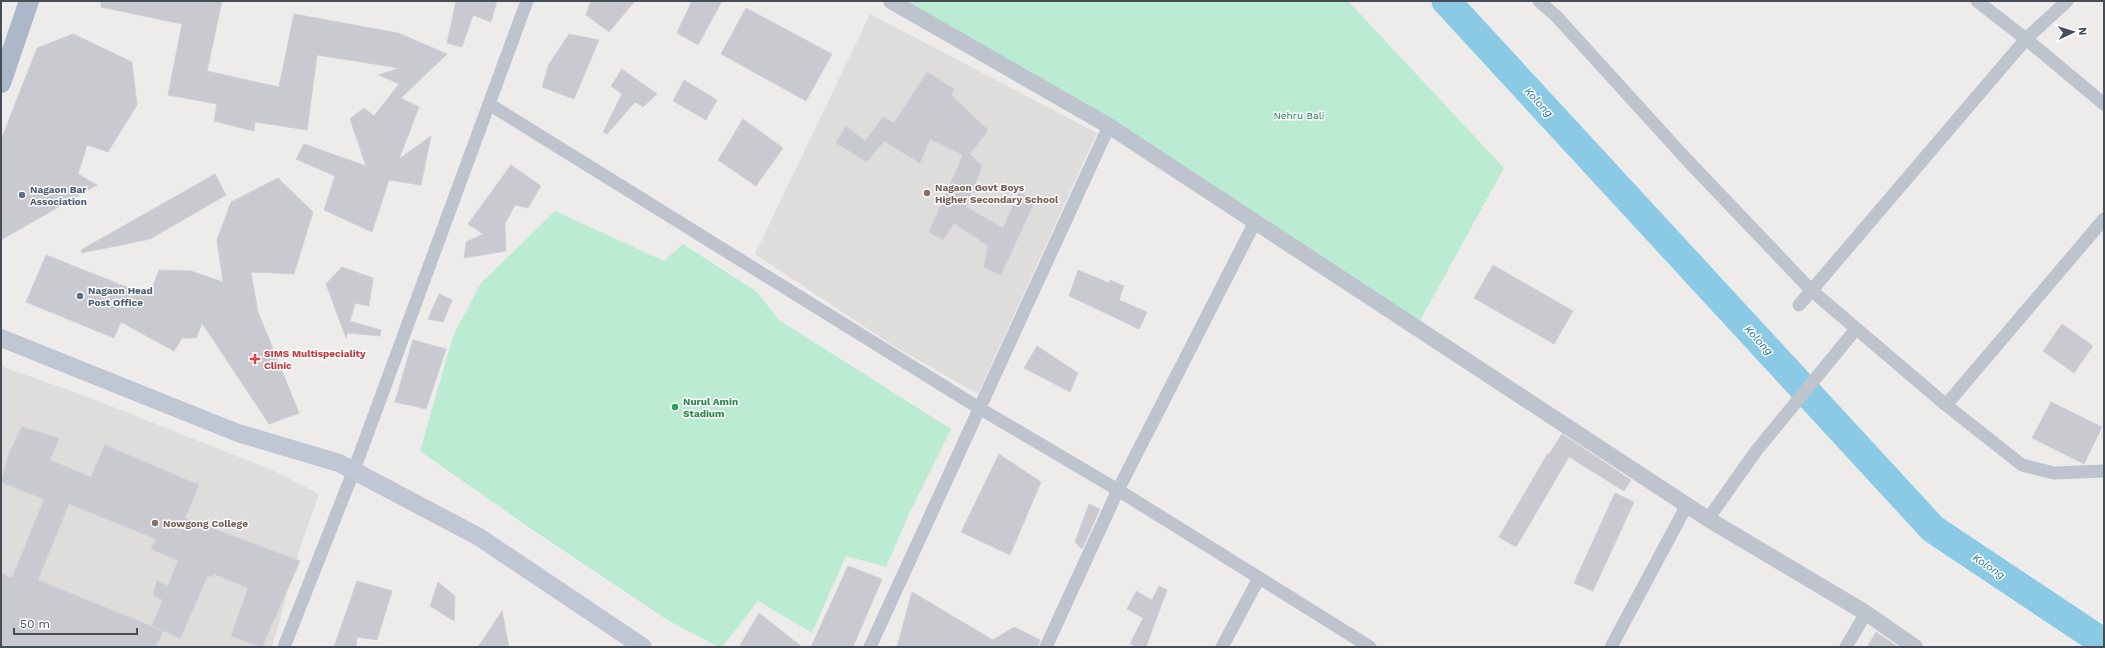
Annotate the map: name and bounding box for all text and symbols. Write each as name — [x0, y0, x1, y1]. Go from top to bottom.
north arrow — [2053, 12, 2093, 52]
text: N — [2076, 27, 2089, 36]
water label: Kolong — [1522, 85, 1556, 120]
park label: Nehru Bali — [1274, 110, 1324, 121]
place label: Nagaon Govt Boys Higher Secondary School — [935, 182, 1059, 205]
place label: Nagaon Bar Association — [30, 184, 87, 207]
marker: Nagaon Govt Boys Higher Secondary School — [922, 188, 932, 198]
marker: Nagaon Bar Association — [17, 190, 27, 200]
place label: Nagaon Head Post Office — [88, 285, 153, 308]
marker: Nagaon Head Post Office — [75, 291, 85, 301]
water label: Kolong — [1742, 323, 1776, 358]
place label: SIMS Multispeciality Clinic — [264, 348, 366, 371]
marker: SIMS Multispeciality Clinic — [249, 353, 261, 365]
place label: Nurul Amin Stadium — [683, 396, 738, 419]
marker: Nurul Amin Stadium — [670, 402, 680, 412]
marker: Nowgong College — [150, 518, 160, 528]
place label: Nowgong College — [163, 518, 248, 529]
water label: Kolong — [1970, 551, 2008, 582]
scale bar — [14, 610, 137, 636]
text: 50 m — [20, 617, 50, 631]

